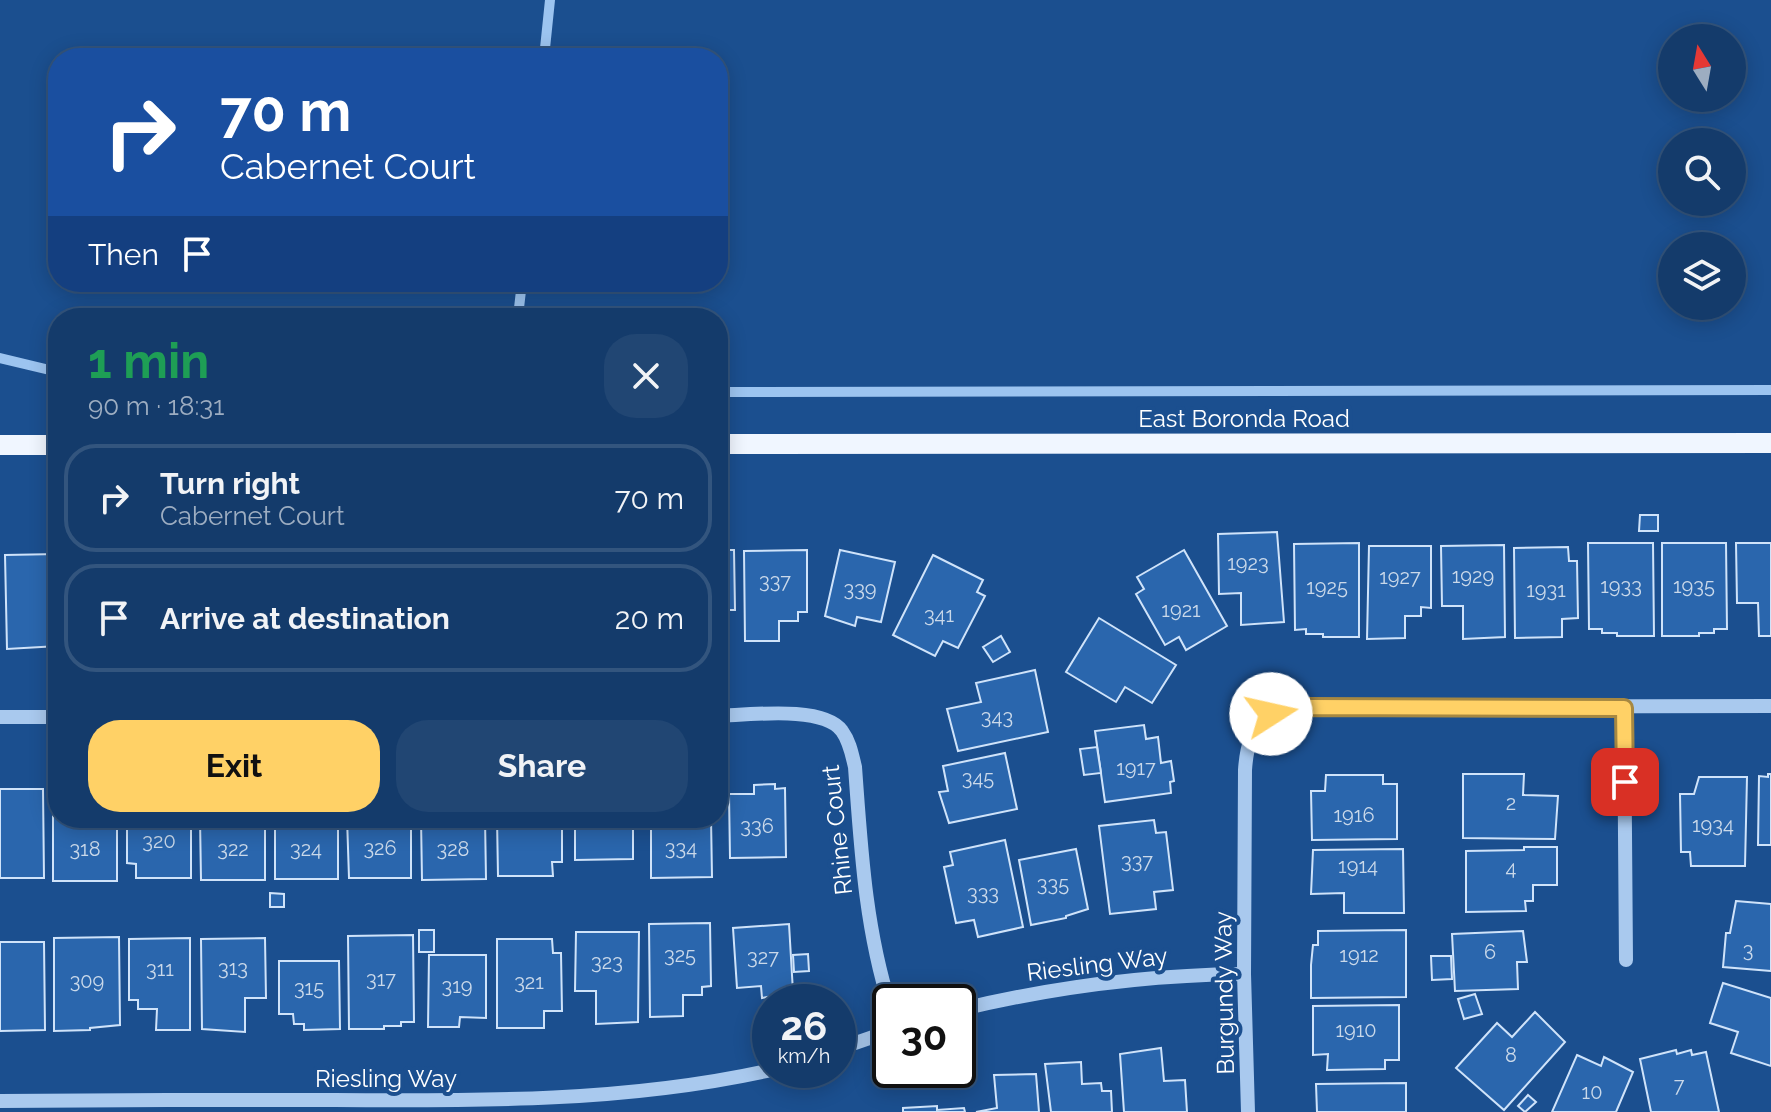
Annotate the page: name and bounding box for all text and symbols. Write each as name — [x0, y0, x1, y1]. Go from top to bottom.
north arrow — [1658, 24, 1746, 112]
map controls — [1658, 24, 1746, 320]
text: 70 m — [220, 78, 351, 144]
icon: right — [88, 80, 192, 184]
button: search — [1658, 128, 1746, 216]
text: Cabernet Court — [220, 145, 476, 187]
icon: arrive — [175, 232, 219, 276]
button: layers — [1658, 232, 1746, 320]
text: Then — [88, 237, 159, 272]
text: 1 min — [88, 333, 209, 389]
button: close — [604, 334, 688, 418]
text: 90 m · 18:31 — [88, 391, 224, 421]
street label: East Boronda Road — [1138, 404, 1350, 433]
text: Turn right — [160, 466, 300, 501]
icon: right — [92, 476, 136, 520]
text: 70 m — [614, 481, 684, 516]
text: Cabernet Court — [160, 501, 345, 531]
house number: 1923 — [1227, 551, 1269, 575]
house number: 1929 — [1452, 564, 1494, 588]
house number: 1927 — [1379, 565, 1421, 589]
house number: 337 — [759, 569, 791, 593]
house number: 1933 — [1600, 574, 1642, 598]
house number: 1935 — [1673, 574, 1715, 598]
house number: 1925 — [1306, 575, 1348, 599]
house number: 339 — [843, 577, 877, 601]
house number: 1931 — [1526, 578, 1566, 602]
icon: arrive — [92, 596, 136, 640]
house number: 1921 — [1161, 598, 1201, 622]
text: Arrive at destination — [160, 601, 450, 636]
text: 20 m — [615, 601, 684, 636]
house number: 341 — [924, 603, 955, 627]
position arrow — [1229, 672, 1313, 756]
house number: 343 — [981, 705, 1013, 729]
button: Exit — [88, 720, 380, 812]
button: Share — [396, 720, 688, 812]
pin — [1591, 748, 1659, 816]
house number: 1917 — [1116, 756, 1156, 780]
icon: arrive — [1603, 760, 1647, 804]
street label: Rhine Court — [816, 764, 858, 896]
house number: 345 — [962, 766, 994, 790]
house number: 2 — [1506, 791, 1516, 815]
house number: 1916 — [1334, 803, 1374, 827]
house number: 1934 — [1692, 813, 1734, 837]
house number: 336 — [740, 814, 774, 838]
house number: 320 — [142, 829, 176, 853]
house number: 326 — [363, 836, 397, 860]
house number: 334 — [665, 836, 697, 860]
house number: 318 — [69, 837, 101, 861]
house number: 322 — [217, 837, 249, 861]
house number: 324 — [290, 837, 322, 861]
house number: 328 — [437, 837, 469, 861]
house number: 337 — [1121, 849, 1153, 873]
house number: 1914 — [1338, 854, 1378, 878]
house number: 4 — [1506, 856, 1517, 880]
house number: 335 — [1037, 872, 1069, 896]
house number: 333 — [967, 881, 999, 905]
street label: Burgundy Way — [1208, 911, 1240, 1075]
house number: 3 — [1743, 938, 1753, 962]
house number: 6 — [1484, 940, 1496, 964]
street label: Riesling Way — [1025, 941, 1169, 987]
house number: 325 — [664, 943, 696, 967]
house number: 1912 — [1339, 943, 1379, 967]
house number: 327 — [747, 945, 779, 969]
house number: 323 — [591, 950, 623, 974]
house number: 313 — [218, 956, 248, 980]
house number: 311 — [146, 957, 174, 981]
house number: 317 — [366, 967, 396, 991]
house number: 309 — [70, 969, 104, 993]
house number: 321 — [514, 970, 544, 994]
house number: 319 — [442, 974, 472, 998]
house number: 315 — [294, 976, 324, 1000]
speed limit sign: 30 — [872, 984, 976, 1088]
text: 26 — [781, 1002, 827, 1049]
house number: 1910 — [1335, 1018, 1377, 1042]
house number: 8 — [1505, 1043, 1517, 1067]
text: km/h — [778, 1044, 830, 1068]
street label: Riesling Way — [315, 1064, 457, 1093]
house number: 7 — [1674, 1073, 1685, 1097]
house number: 10 — [1582, 1080, 1602, 1104]

